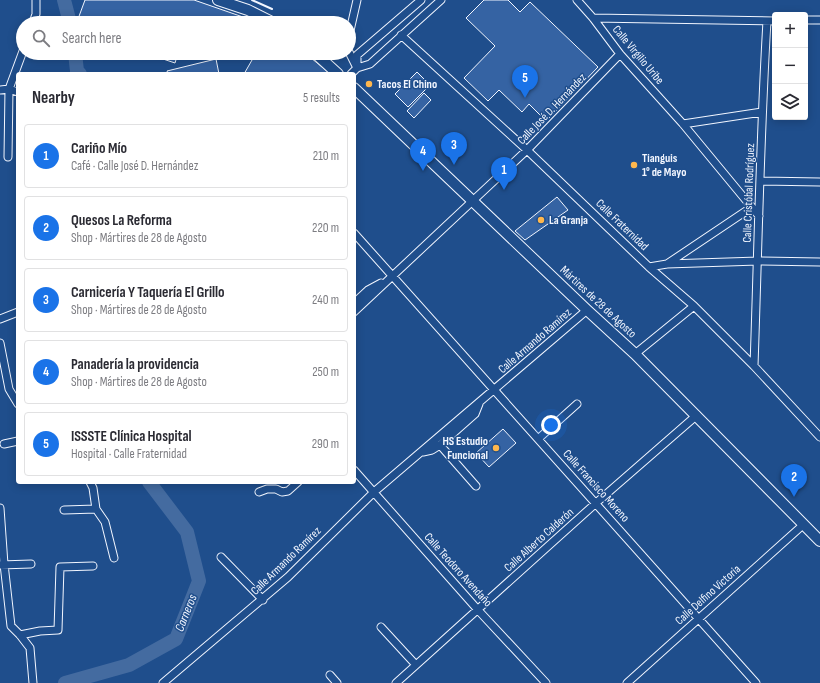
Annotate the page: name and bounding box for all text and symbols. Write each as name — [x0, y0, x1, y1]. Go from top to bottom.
map controls — [772, 12, 808, 120]
button: + — [772, 12, 808, 48]
search box — [16, 16, 356, 60]
street label: Calle Virgilio Uribe — [609, 23, 667, 88]
icon: search — [30, 27, 52, 49]
text: Search here — [62, 29, 122, 48]
button: − — [772, 48, 808, 84]
pin: 5 — [512, 65, 538, 98]
street label: Calle José D. Hernández — [514, 70, 590, 148]
place label: Tacos El Chino — [377, 77, 437, 92]
marker: Tacos El Chino — [364, 79, 374, 89]
button: layers — [772, 84, 808, 120]
text: Nearby — [32, 88, 75, 108]
text: 5 results — [303, 90, 340, 106]
pin: 3 — [441, 132, 467, 165]
pin: 4 — [410, 138, 436, 171]
text: Cariño Mío — [71, 139, 127, 158]
street label: Calle Cristóbal Rodríguez — [740, 142, 758, 243]
text: 1 — [43, 148, 49, 164]
text: 210 m — [313, 148, 339, 164]
place label: Tianguis 1° de Mayo — [642, 151, 686, 180]
pin: 1 — [491, 157, 517, 190]
text: Café · Calle José D. Hernández — [71, 158, 198, 174]
marker: Tianguis 1° de Mayo — [629, 160, 639, 170]
street label: Calle Fraternidad — [592, 196, 652, 254]
text: Quesos La Reforma — [71, 211, 172, 230]
place label: La Granja — [549, 213, 588, 228]
marker: La Granja — [536, 215, 546, 225]
text: 2 — [43, 220, 49, 236]
text: 220 m — [312, 220, 339, 236]
text: Shop · Mártires de 28 de Agosto — [71, 230, 207, 246]
street label: Mártires de 28 de Agosto — [557, 263, 639, 341]
text: Carnicería Y Taquería El Grillo — [71, 283, 225, 302]
text: 3 — [43, 292, 49, 308]
text: 240 m — [312, 292, 339, 308]
text: Shop · Mártires de 28 de Agosto — [71, 302, 207, 318]
street label: Calle Armando Ramírez — [495, 305, 575, 377]
text: Panadería la providencia — [71, 355, 199, 374]
text: 4 — [43, 364, 49, 380]
text: 250 m — [312, 364, 339, 380]
text: Shop · Mártires de 28 de Agosto — [71, 374, 207, 390]
your location — [541, 415, 561, 435]
text: ISSSTE Clínica Hospital — [71, 427, 192, 446]
place label: HS Estudio Funcional — [442, 434, 488, 463]
text: 5 — [43, 436, 49, 452]
text: 290 m — [312, 436, 339, 452]
marker: HS Estudio Funcional — [491, 443, 501, 453]
text: Hospital · Calle Fraternidad — [71, 446, 187, 462]
street label: Calle Francisco Moreno — [560, 447, 632, 525]
pin: 2 — [781, 464, 807, 497]
street label: Calle Alberto Calderón — [501, 505, 577, 575]
street label: Calle Armando Ramírez — [248, 523, 325, 598]
street label: Calle Teodoro Avendaño — [421, 530, 495, 610]
street label: Calle Delfino Victoria — [672, 561, 744, 628]
water label: Carneros — [171, 592, 201, 634]

